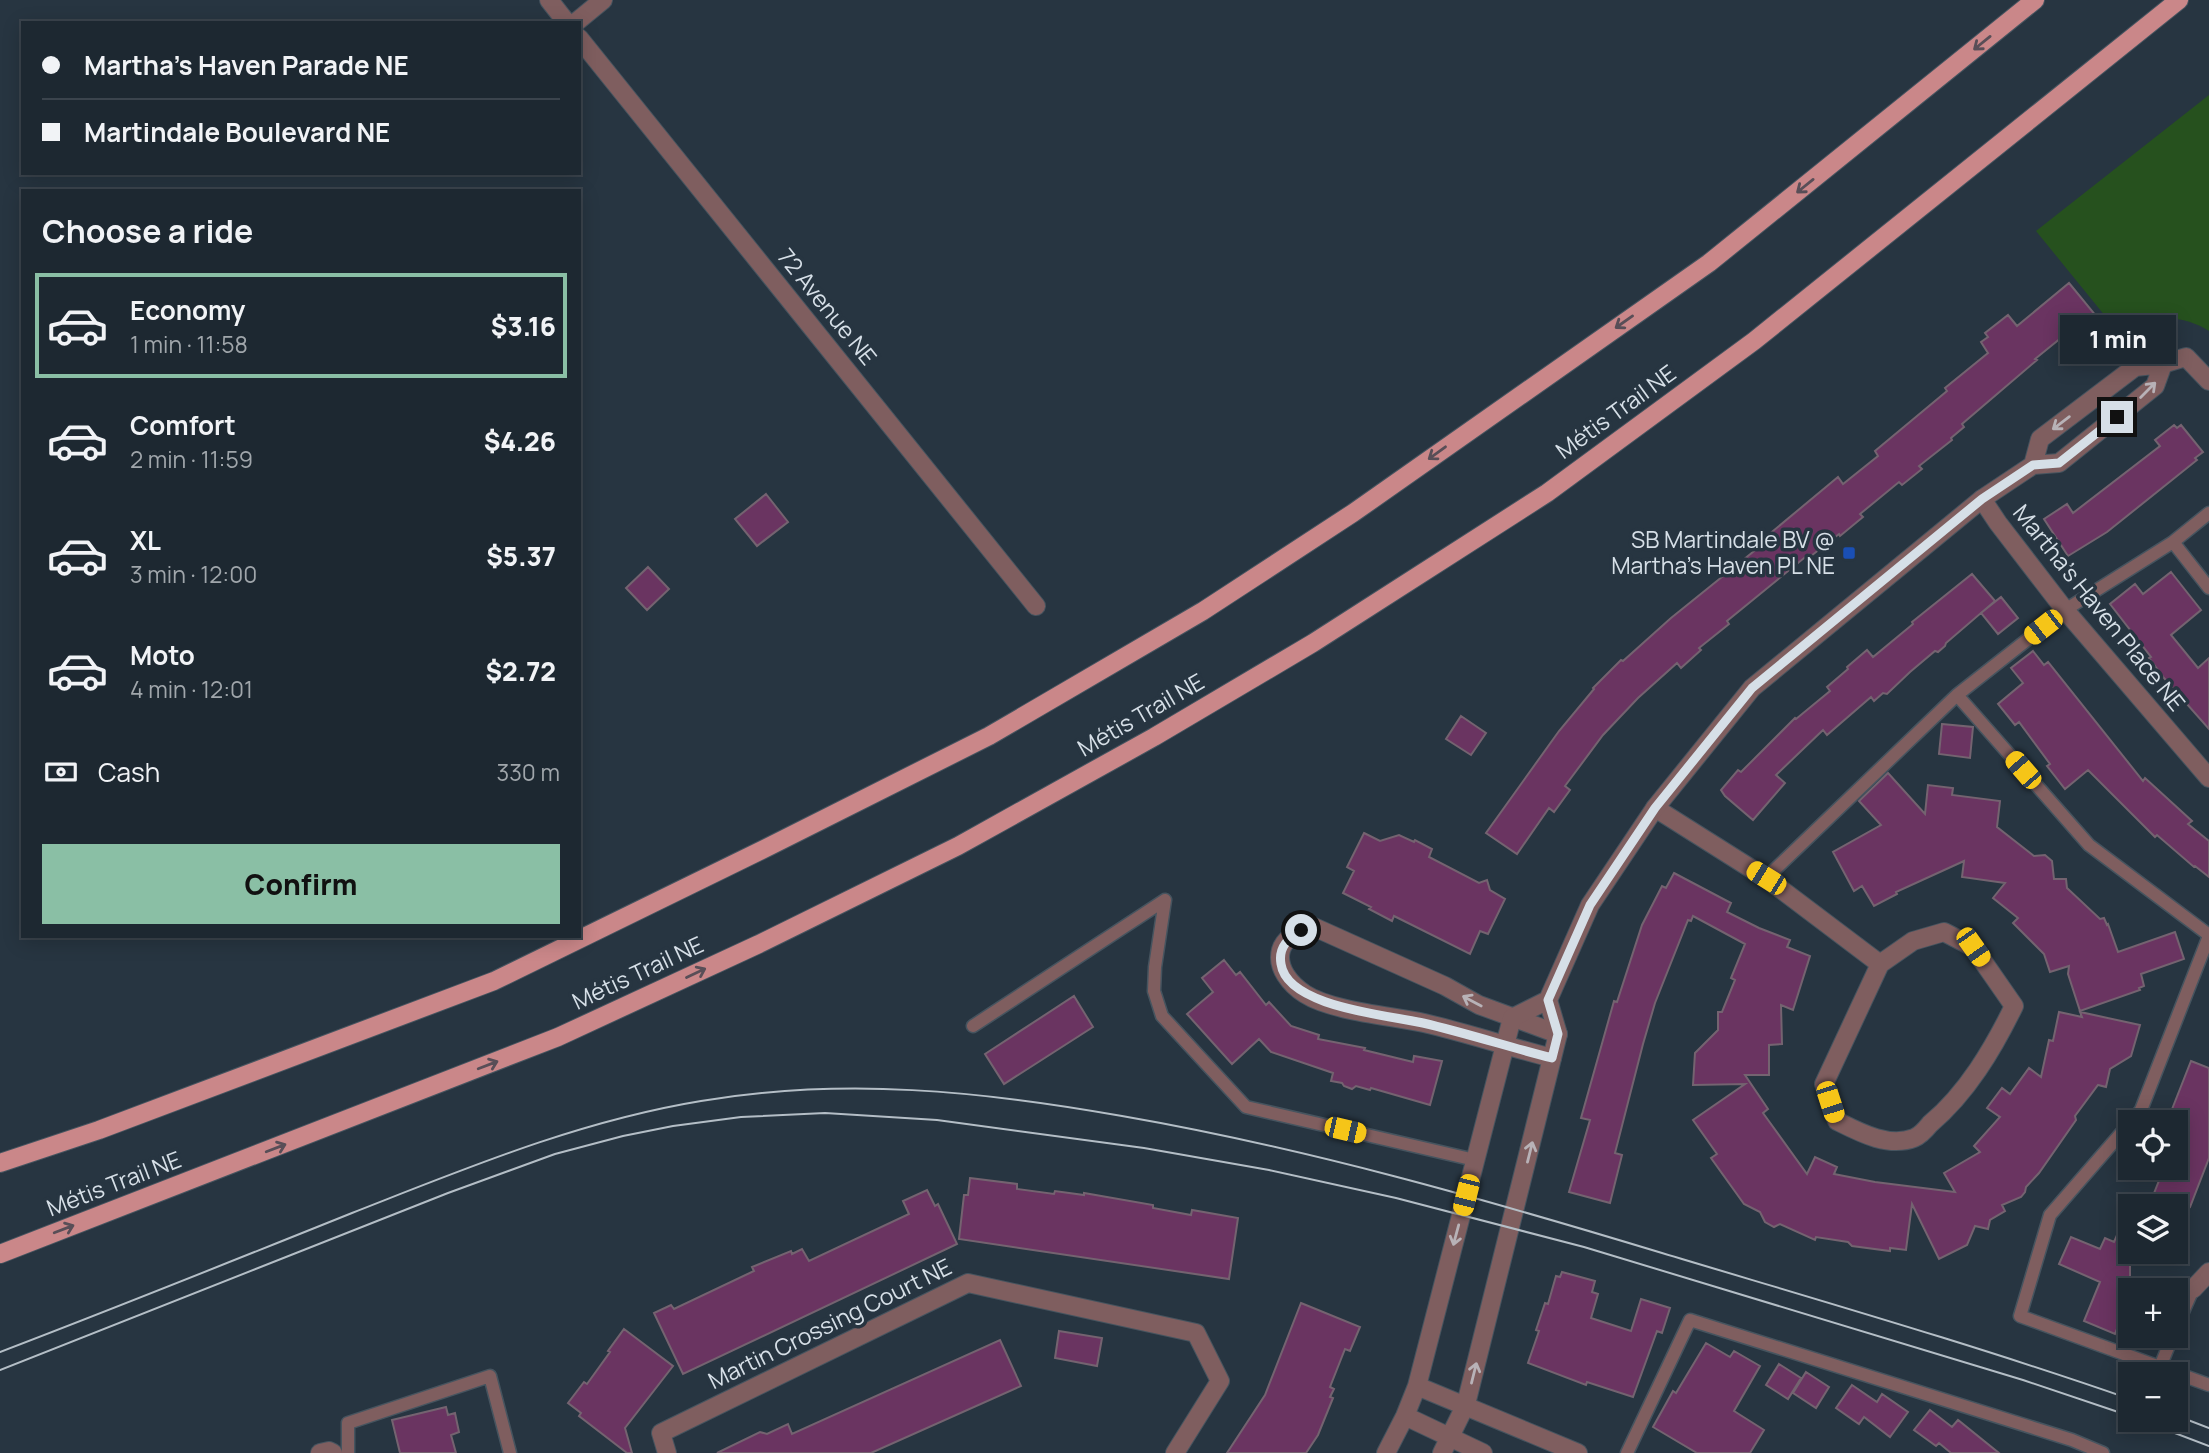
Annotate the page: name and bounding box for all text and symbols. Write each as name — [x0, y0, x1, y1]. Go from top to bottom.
one-way arrow — [1974, 35, 1992, 51]
text: Martha's Haven Parade NE — [84, 47, 409, 83]
text: Martindale Boulevard NE — [84, 114, 390, 150]
one-way arrow — [1797, 178, 1815, 193]
text: Choose a ride — [42, 209, 253, 253]
street label: 72 Avenue NE — [771, 241, 885, 371]
text: Economy — [130, 292, 245, 328]
icon: car — [46, 294, 109, 357]
text: $3.16 — [491, 308, 556, 344]
one-way arrow — [1615, 315, 1634, 329]
callout: 1 min — [2059, 316, 2175, 364]
text: 1 min — [2089, 323, 2147, 355]
text: 1 min · 11:58 — [130, 328, 248, 360]
street label: Métis Trail NE — [1549, 357, 1682, 466]
one-way arrow — [2140, 381, 2157, 398]
route end — [2101, 401, 2133, 433]
text: Comfort — [130, 407, 236, 443]
icon: car — [46, 409, 109, 472]
one-way arrow — [2052, 416, 2071, 431]
text: $4.26 — [484, 423, 556, 459]
text: 2 min · 11:59 — [130, 443, 253, 475]
one-way arrow — [1428, 446, 1447, 460]
street label: Martha's Haven Place NE — [2006, 497, 2193, 717]
text: XL — [130, 522, 161, 558]
place label: SB Martindale BV @ Martha's Haven PL NE — [1611, 523, 1835, 581]
icon: car — [46, 524, 109, 587]
text: $5.37 — [486, 538, 556, 574]
marker: SB Martindale BV @ Martha's Haven PL NE — [1841, 545, 1857, 561]
text: 3 min · 12:00 — [130, 558, 257, 590]
car — [2020, 606, 2067, 648]
text: Moto — [130, 637, 195, 673]
icon: car — [46, 639, 109, 702]
text: $2.72 — [485, 653, 556, 689]
street label: Métis Trail NE — [1071, 665, 1210, 763]
text: 4 min · 12:01 — [130, 673, 253, 705]
car — [2002, 747, 2045, 793]
icon: cash — [42, 753, 80, 791]
text: Cash — [98, 754, 160, 790]
text: 330 m — [496, 756, 560, 788]
button: Confirm — [42, 844, 560, 924]
car — [1743, 858, 1790, 898]
route start — [1285, 914, 1317, 946]
car — [1953, 924, 1994, 970]
street label: Métis Trail NE — [567, 928, 708, 1016]
one-way arrow — [685, 966, 706, 979]
one-way arrow — [1462, 994, 1483, 1007]
one-way arrow — [477, 1057, 498, 1070]
car — [1814, 1079, 1847, 1125]
map controls — [2118, 1110, 2188, 1432]
button: locate — [2118, 1110, 2188, 1180]
car — [1323, 1115, 1368, 1145]
one-way arrow — [265, 1140, 287, 1153]
one-way arrow — [1523, 1141, 1537, 1164]
street label: Métis Trail NE — [42, 1143, 185, 1223]
car — [1451, 1172, 1482, 1218]
button: layers — [2118, 1194, 2188, 1264]
one-way arrow — [52, 1222, 74, 1234]
one-way arrow — [1449, 1224, 1462, 1246]
street label: Martin Crossing Court NE — [702, 1250, 957, 1396]
button: + — [2118, 1278, 2188, 1348]
one-way arrow — [1468, 1362, 1481, 1385]
button: − — [2118, 1362, 2188, 1432]

